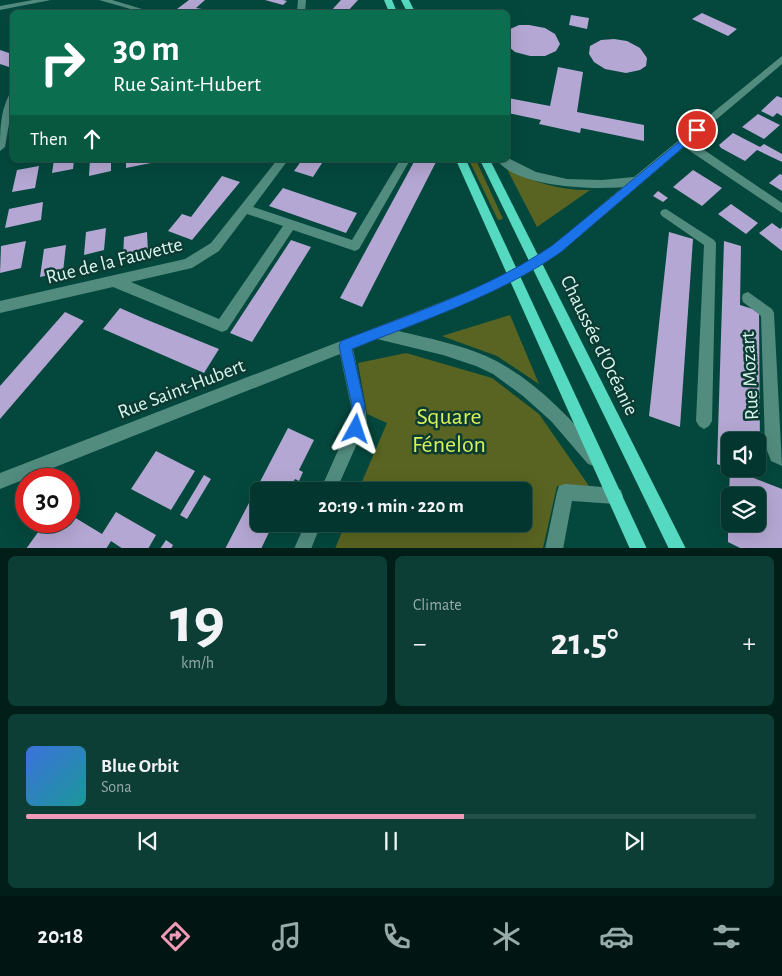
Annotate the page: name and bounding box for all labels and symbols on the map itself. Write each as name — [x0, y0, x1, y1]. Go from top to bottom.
pin — [676, 109, 718, 151]
street label: Rue de la Fauvette — [44, 234, 185, 288]
street label: Chaussée d'Océanie — [557, 272, 642, 419]
street label: Rue Mozart — [738, 331, 762, 421]
street label: Rue Saint-Hubert — [115, 355, 248, 422]
position arrow — [329, 402, 381, 454]
park label: Square Fénelon — [412, 405, 486, 457]
speed limit sign: 30 — [15, 468, 80, 533]

